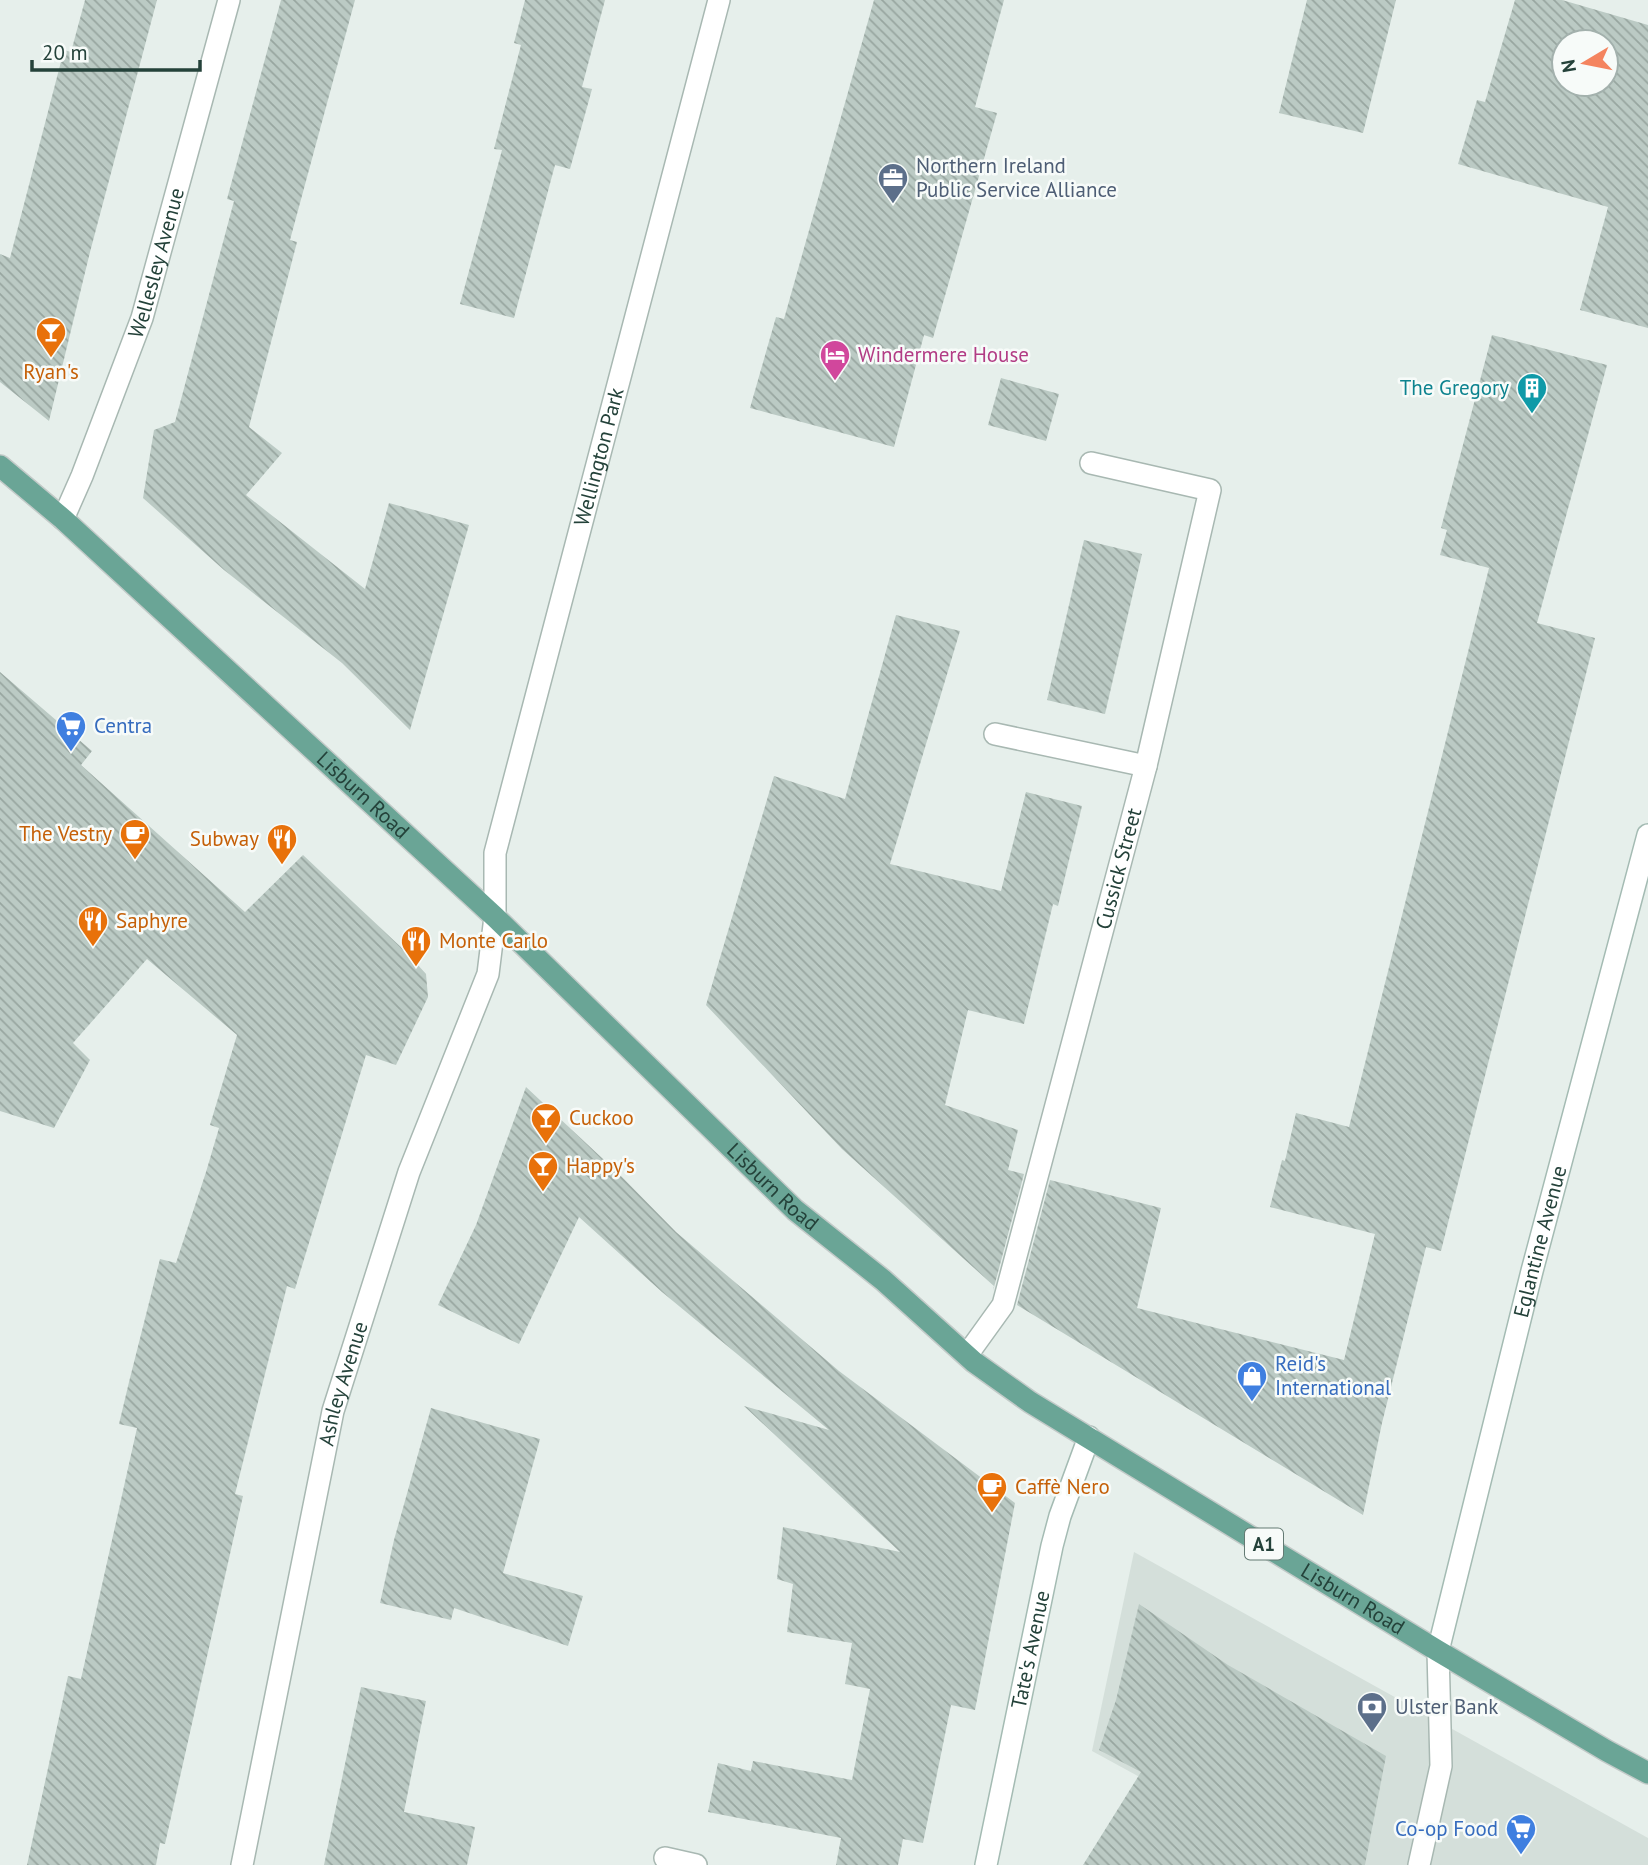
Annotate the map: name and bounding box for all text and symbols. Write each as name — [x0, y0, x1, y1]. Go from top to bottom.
scale bar — [32, 28, 200, 72]
north arrow — [1550, 28, 1620, 98]
text: 20 m — [42, 39, 88, 66]
text: N — [1555, 58, 1581, 74]
place label: Northern Ireland Public Service Alliance — [916, 152, 1117, 203]
office icon: Northern Ireland Public Service Alliance — [876, 161, 910, 205]
street label: Wellesley Avenue — [122, 185, 190, 342]
bar icon: Ryan's — [34, 315, 68, 359]
hotel icon: Windermere House — [818, 338, 852, 382]
place label: Windermere House — [858, 341, 1029, 368]
place label: Ryan's — [23, 358, 79, 385]
building icon: The Gregory — [1515, 371, 1549, 415]
place label: The Gregory — [1400, 374, 1509, 401]
street label: Wellington Park — [567, 385, 630, 529]
supermarket icon: Centra — [54, 709, 88, 753]
place label: Centra — [94, 712, 152, 739]
street label: Lisburn Road — [311, 745, 415, 844]
street label: Cussick Street — [1089, 805, 1147, 932]
cafe icon: The Vestry — [118, 817, 152, 861]
place label: The Vestry — [19, 820, 112, 847]
restaurant icon: Subway — [265, 822, 299, 866]
place label: Subway — [190, 825, 259, 852]
restaurant icon: Saphyre — [76, 904, 110, 948]
place label: Saphyre — [116, 907, 188, 934]
restaurant icon: Monte Carlo — [399, 924, 433, 968]
place label: Monte Carlo — [439, 927, 548, 954]
bar icon: Cuckoo — [529, 1101, 563, 1145]
place label: Cuckoo — [569, 1104, 634, 1131]
street label: Lisburn Road — [721, 1137, 824, 1237]
bar icon: Happy's — [526, 1149, 560, 1193]
place label: Happy's — [566, 1152, 635, 1179]
street label: Eglantine Avenue — [1507, 1162, 1572, 1320]
street label: Ashley Avenue — [312, 1318, 374, 1448]
place label: Reid's International — [1275, 1350, 1391, 1401]
shop icon: Reid's International — [1235, 1359, 1269, 1403]
cafe icon: Caffè Nero — [975, 1470, 1009, 1514]
place label: Caffè Nero — [1015, 1473, 1110, 1500]
road number: A1 — [1245, 1528, 1283, 1560]
street label: Lisburn Road — [1296, 1557, 1410, 1641]
street label: Tate's Avenue — [1005, 1588, 1055, 1711]
bank icon: Ulster Bank — [1355, 1690, 1389, 1734]
place label: Ulster Bank — [1395, 1693, 1498, 1720]
supermarket icon: Co-op Food — [1504, 1812, 1538, 1856]
place label: Co-op Food — [1395, 1815, 1498, 1842]

